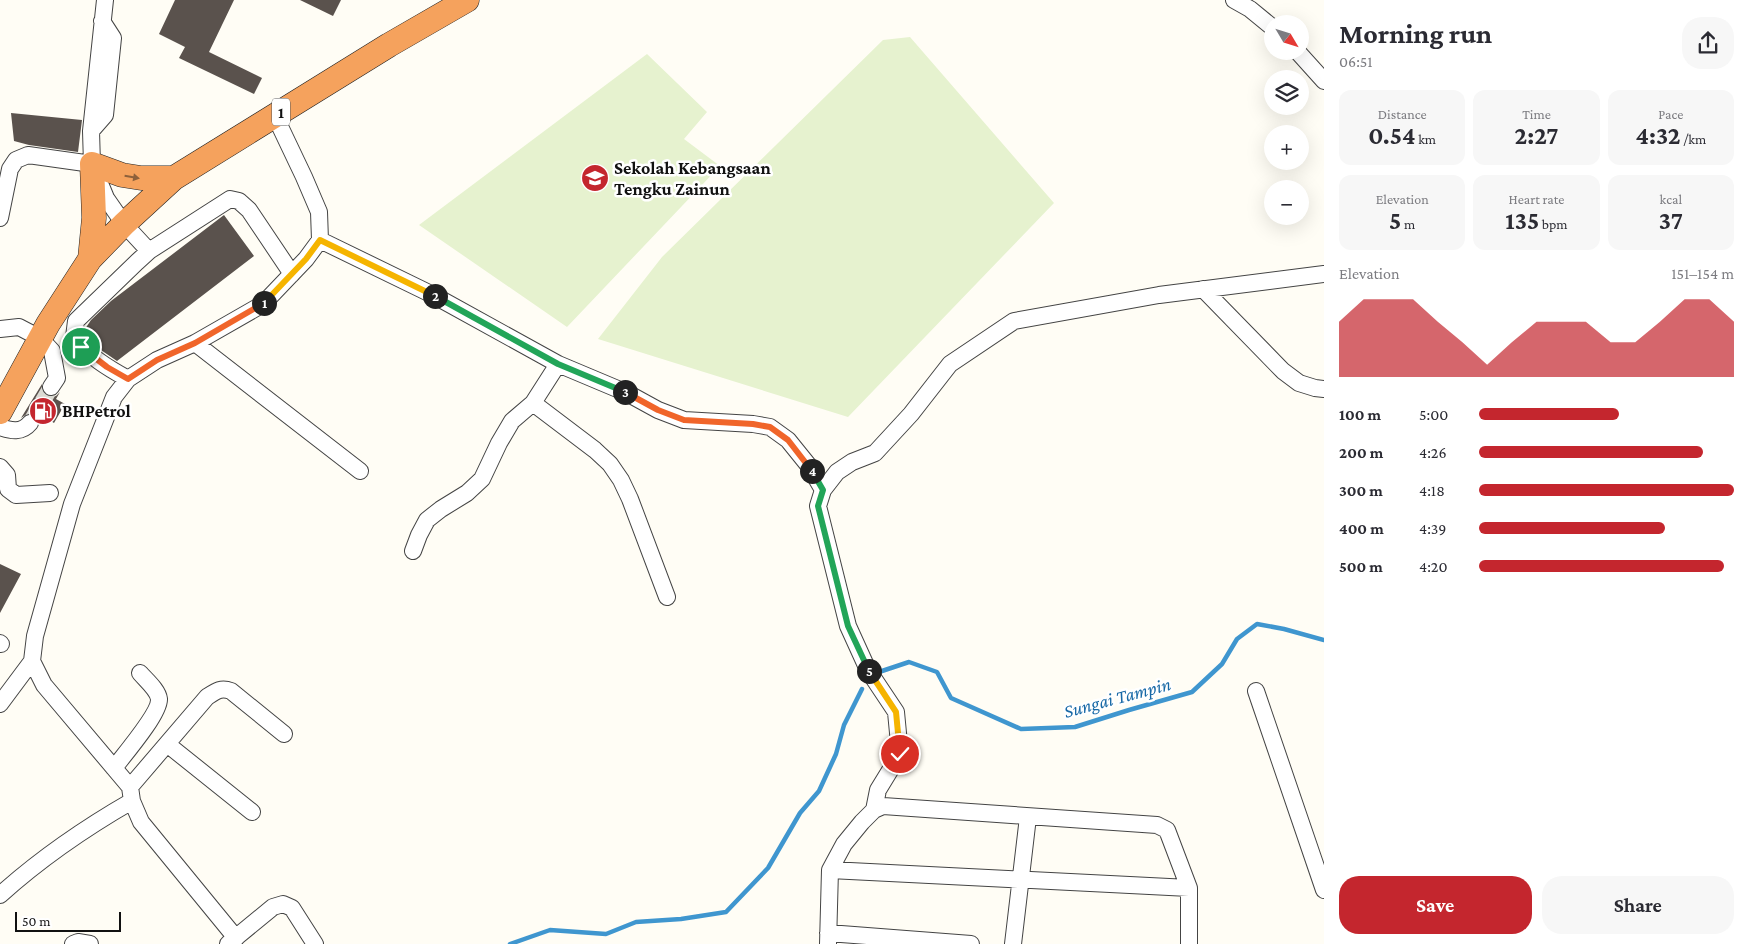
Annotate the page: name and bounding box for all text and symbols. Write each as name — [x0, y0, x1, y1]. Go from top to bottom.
north arrow — [1264, 15, 1309, 60]
map controls — [1264, 15, 1309, 225]
button: share — [1682, 17, 1734, 69]
text: Morning run — [1339, 18, 1492, 49]
text: 06:51 — [1339, 53, 1373, 70]
button: layers — [1264, 70, 1309, 115]
road number: 1 — [272, 98, 290, 125]
text: Distance — [1378, 106, 1427, 122]
text: Time — [1522, 106, 1551, 122]
text: Pace — [1658, 106, 1683, 122]
text: 0.54 — [1368, 122, 1416, 149]
text: 2:27 — [1515, 122, 1558, 149]
text: 4:32 — [1635, 122, 1681, 149]
button: + — [1264, 125, 1309, 170]
text: km — [1416, 131, 1436, 147]
text: /km — [1681, 131, 1706, 147]
place label: Sekolah Kebangsaan Tengku Zainun — [614, 158, 771, 199]
school or university icon: Sekolah Kebangsaan Tengku Zainun — [580, 163, 610, 193]
one-way arrow — [124, 173, 140, 181]
button: − — [1264, 180, 1309, 225]
text: Elevation — [1376, 191, 1429, 207]
text: Heart rate — [1509, 191, 1564, 207]
text: kcal — [1660, 191, 1682, 207]
text: 5 — [1389, 207, 1401, 234]
text: 135 — [1505, 207, 1539, 234]
text: 37 — [1659, 207, 1683, 234]
text: m — [1401, 216, 1415, 232]
text: bpm — [1539, 216, 1568, 232]
text: Elevation — [1339, 265, 1400, 282]
text: 151–154 m — [1671, 265, 1734, 282]
pin: 2 — [422, 284, 448, 308]
text: 2 — [432, 288, 439, 304]
pin: 1 — [252, 290, 276, 316]
text: 1 — [262, 295, 267, 311]
pin — [60, 326, 102, 368]
icon: arrive — [67, 333, 95, 361]
pin: 3 — [612, 380, 638, 404]
text: 3 — [622, 384, 629, 400]
fuel station icon: BHPetrol — [28, 396, 58, 426]
place label: BHPetrol — [62, 401, 131, 421]
text: 100 m — [1339, 406, 1381, 423]
text: 5:00 — [1419, 406, 1448, 423]
text: 200 m — [1339, 444, 1383, 461]
text: 4:26 — [1419, 444, 1447, 461]
pin: 4 — [800, 458, 824, 484]
text: 4 — [809, 463, 816, 479]
text: 300 m — [1339, 482, 1383, 499]
text: 4:18 — [1419, 482, 1445, 499]
text: 400 m — [1339, 520, 1384, 537]
text: 4:39 — [1419, 520, 1446, 537]
text: 500 m — [1339, 558, 1383, 575]
text: 4:20 — [1419, 558, 1448, 575]
pin: 5 — [856, 658, 882, 684]
text: 5 — [866, 663, 873, 679]
water label: Sungai Tampin — [1061, 673, 1173, 722]
pin — [879, 733, 921, 775]
icon: check — [886, 740, 914, 768]
button: Save — [1339, 876, 1532, 934]
button: Share — [1542, 876, 1734, 934]
scale bar — [15, 909, 121, 932]
text: 50 m — [22, 913, 50, 929]

